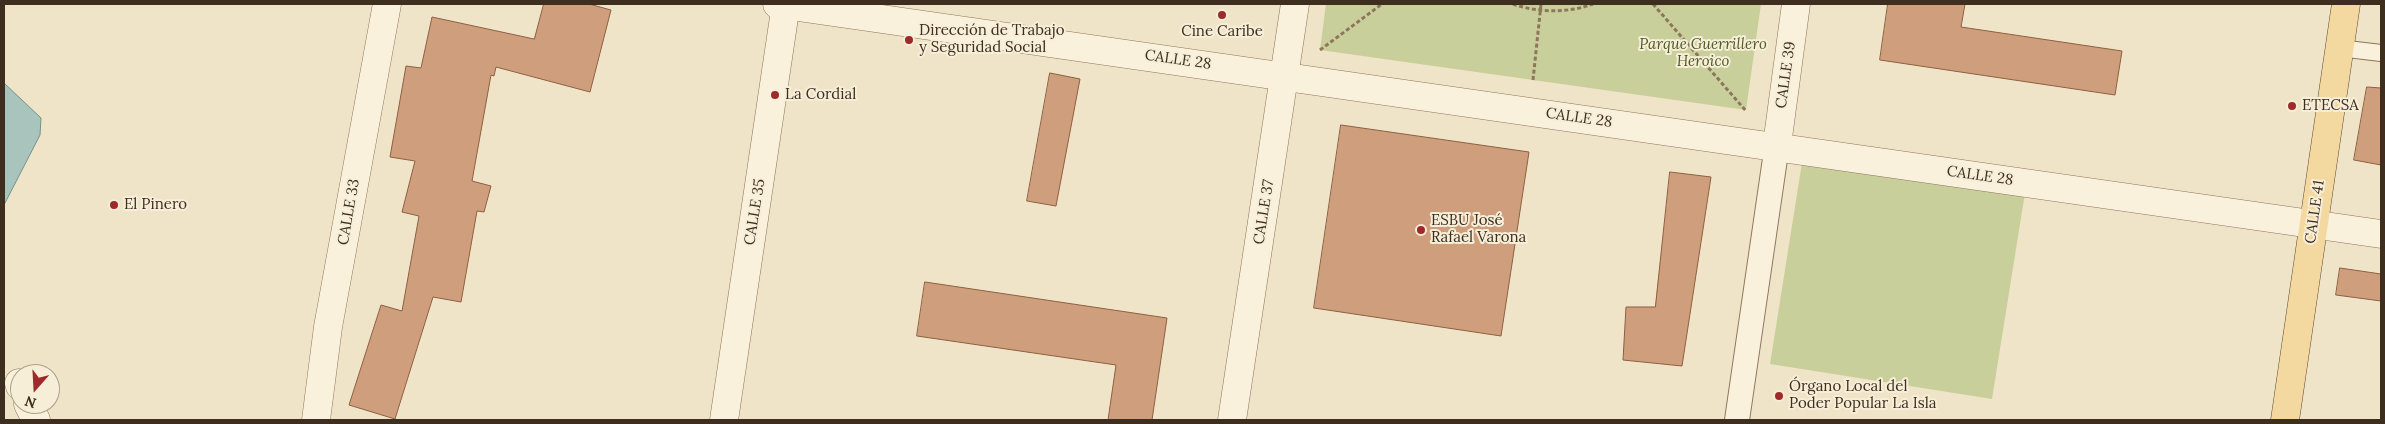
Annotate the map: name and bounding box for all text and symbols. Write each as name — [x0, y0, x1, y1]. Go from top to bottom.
marker: Cine Caribe — [1216, 9, 1228, 21]
place label: Dirección de Trabajo y Seguridad Social — [919, 22, 1064, 57]
place label: Cine Caribe — [1181, 23, 1263, 41]
marker: Dirección de Trabajo y Seguridad Social — [903, 34, 915, 46]
park label: Parque Guerrillero Heroico — [1639, 36, 1767, 71]
street label: CALLE 39 — [1772, 40, 1800, 110]
street label: CALLE 28 — [1144, 46, 1212, 74]
place label: La Cordial — [785, 86, 856, 104]
marker: La Cordial — [769, 89, 781, 101]
place label: ETECSA — [2302, 97, 2359, 115]
marker: ETECSA — [2286, 100, 2298, 112]
street label: CALLE 28 — [1545, 104, 1613, 132]
street label: CALLE 28 — [1946, 162, 2014, 190]
street label: CALLE 33 — [334, 177, 364, 247]
street label: CALLE 35 — [741, 178, 769, 246]
street label: CALLE 37 — [1250, 178, 1278, 246]
street label: CALLE 41 — [2302, 179, 2328, 245]
place label: El Pinero — [124, 196, 187, 214]
marker: El Pinero — [108, 199, 120, 211]
place label: ESBU José Rafael Varona — [1431, 212, 1526, 247]
marker: ESBU José Rafael Varona — [1415, 224, 1427, 236]
north arrow — [10, 364, 60, 414]
place label: Órgano Local del Poder Popular La Isla — [1789, 378, 1936, 413]
marker: Órgano Local del Poder Popular La Isla — [1773, 390, 1785, 402]
text: N — [22, 392, 38, 413]

